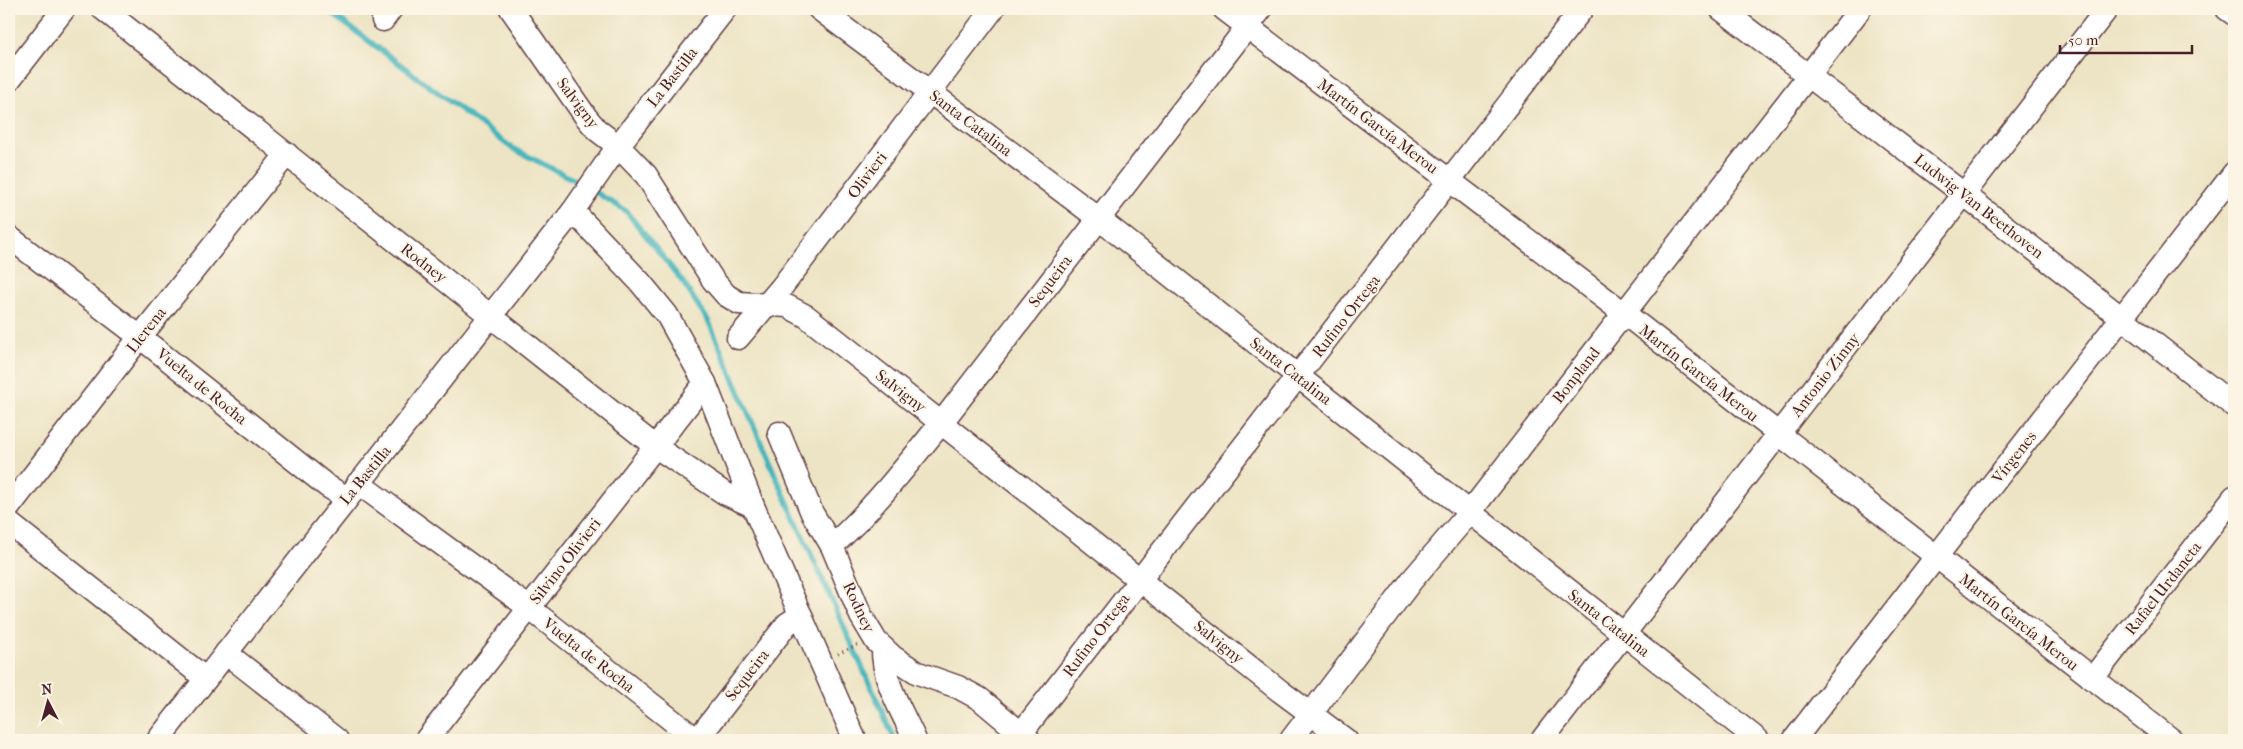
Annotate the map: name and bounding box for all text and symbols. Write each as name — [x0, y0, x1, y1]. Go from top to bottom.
scale bar — [2060, 22, 2193, 54]
text: 50 m — [2068, 31, 2099, 49]
street label: La Bastilla — [643, 43, 702, 111]
street label: Salvigny — [553, 74, 603, 132]
street label: Martín García Merou — [1314, 74, 1442, 178]
street label: Santa Catalina — [926, 86, 1017, 161]
street label: Olivieri — [843, 148, 891, 202]
street label: Ludwig Van Beethoven — [1911, 150, 2048, 263]
street label: Rodney — [397, 239, 451, 287]
street label: Sequeira — [1024, 251, 1076, 311]
street label: Rufino Ortega — [1308, 271, 1384, 361]
street label: Llerena — [122, 303, 170, 357]
street label: Martín García Merou — [1636, 320, 1762, 426]
street label: Antonio Zinny — [1786, 329, 1864, 421]
street label: Santa Catalina — [1246, 333, 1336, 409]
street label: Vuelta de Rocha — [152, 343, 251, 429]
street label: Bonpland — [1548, 343, 1604, 407]
street label: Salvigny — [872, 366, 930, 417]
street label: Vírgenes — [1987, 427, 2040, 488]
street label: La Bastilla — [335, 441, 395, 509]
street label: Silvino Olivieri — [525, 514, 605, 608]
street label: Rafael Urdaneta — [2121, 537, 2206, 638]
street label: Martín García Merou — [1956, 569, 2082, 675]
street label: Rodney — [839, 579, 879, 636]
street label: Santa Catalina — [1564, 585, 1654, 661]
street label: Rufino Ortega — [1059, 589, 1134, 680]
street label: Vuelta de Rocha — [539, 613, 639, 697]
street label: Salvigny — [1190, 616, 1248, 668]
street label: Sequeira — [721, 645, 773, 705]
north arrow — [22, 676, 72, 726]
text: N — [41, 681, 53, 699]

